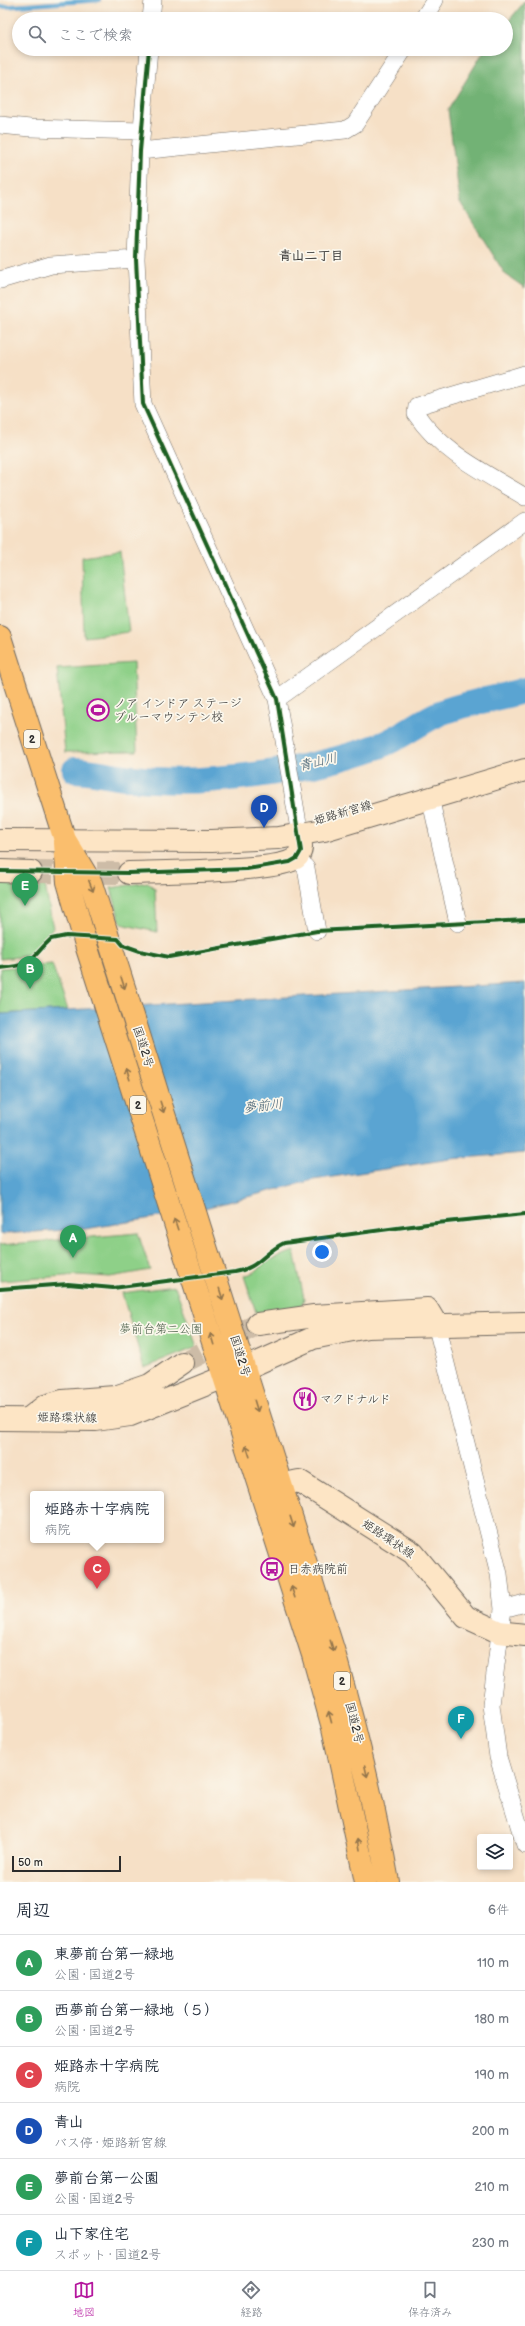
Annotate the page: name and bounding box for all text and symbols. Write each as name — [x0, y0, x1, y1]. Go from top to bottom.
search box — [12, 12, 513, 56]
icon: search — [26, 23, 48, 45]
text: ここで検索 — [58, 26, 133, 45]
district label: 青山二丁目 — [278, 248, 344, 264]
place label: ノア インドア ステージ ブルーマウンテン校 — [114, 696, 241, 725]
sports icon: ノア インドア ステージ ブルーマウンテン校 — [85, 697, 111, 723]
road number: 2 — [24, 730, 40, 748]
water label: 青山川 — [297, 750, 339, 774]
pin: D — [251, 795, 277, 828]
street label: 姫路新宮線 — [312, 798, 374, 828]
pin: E — [12, 873, 38, 906]
one-way arrow — [88, 880, 96, 892]
pin: B — [17, 956, 43, 989]
one-way arrow — [120, 977, 127, 990]
street label: 国道2号 — [129, 1024, 157, 1070]
one-way arrow — [124, 1068, 131, 1081]
road number: 2 — [130, 1096, 146, 1114]
water label: 夢前川 — [243, 1096, 283, 1116]
one-way arrow — [159, 1101, 166, 1114]
one-way arrow — [172, 1218, 179, 1231]
pin: A — [60, 1225, 86, 1258]
your location — [312, 1242, 332, 1262]
one-way arrow — [218, 1288, 225, 1301]
park label: 夢前台第二公園 — [119, 1322, 203, 1337]
one-way arrow — [208, 1333, 215, 1346]
street label: 国道2号 — [227, 1333, 253, 1379]
restaurant icon: マクドナルド — [292, 1386, 318, 1412]
place label: マクドナルド — [320, 1392, 391, 1407]
one-way arrow — [253, 1399, 260, 1412]
street label: 姫路環状線 — [37, 1410, 97, 1426]
one-way arrow — [243, 1446, 251, 1458]
popup — [30, 1491, 164, 1543]
text: 姫路赤十字病院 — [44, 1500, 150, 1519]
one-way arrow — [289, 1516, 296, 1529]
street label: 姫路環状線 — [359, 1516, 417, 1562]
text: 病院 — [44, 1522, 71, 1538]
pin: C — [84, 1556, 110, 1589]
bus stop icon: 日赤病院前 — [259, 1556, 285, 1582]
place label: 日赤病院前 — [288, 1562, 348, 1577]
one-way arrow — [289, 1586, 296, 1599]
one-way arrow — [329, 1639, 336, 1652]
road number: 2 — [334, 1672, 350, 1690]
street label: 国道2号 — [342, 1700, 366, 1746]
pin: F — [448, 1706, 474, 1739]
one-way arrow — [326, 1711, 333, 1724]
one-way arrow — [362, 1765, 370, 1778]
map controls — [477, 1834, 513, 1870]
button: layers — [477, 1834, 513, 1870]
one-way arrow — [355, 1838, 363, 1851]
scale bar — [12, 1854, 121, 1873]
text: 50 m — [18, 1856, 43, 1869]
text: 周辺 — [16, 1901, 50, 1921]
text: 6件 — [488, 1902, 509, 1918]
text: 東夢前台第一緑地 — [54, 1945, 174, 1964]
text: A — [25, 1955, 33, 1971]
text: 110 m — [477, 1955, 509, 1971]
text: 公園 · 国道2号 — [54, 1967, 135, 1983]
text: 西夢前台第一緑地（５） — [54, 2001, 219, 2020]
text: B — [24, 2011, 34, 2027]
text: 180 m — [474, 2011, 509, 2027]
text: 公園 · 国道2号 — [54, 2023, 135, 2039]
text: 姫路赤十字病院 — [54, 2057, 159, 2076]
text: C — [24, 2067, 34, 2083]
text: 190 m — [475, 2067, 509, 2083]
text: 病院 — [54, 2079, 80, 2095]
text: 青山 — [54, 2113, 84, 2132]
text: D — [24, 2123, 34, 2139]
text: 200 m — [472, 2123, 509, 2139]
text: バス停 · 姫路新宮線 — [54, 2135, 166, 2151]
text: 夢前台第一公園 — [54, 2169, 159, 2188]
text: E — [25, 2179, 33, 2195]
text: 210 m — [475, 2179, 509, 2195]
text: 公園 · 国道2号 — [54, 2191, 135, 2207]
text: 山下家住宅 — [54, 2225, 129, 2244]
text: F — [25, 2235, 33, 2251]
text: 230 m — [472, 2235, 509, 2251]
text: スポット · 国道2号 — [54, 2247, 161, 2263]
tab: 地図 — [73, 2279, 95, 2319]
tab: 経路 — [240, 2279, 262, 2319]
tab: 保存済み — [408, 2279, 452, 2319]

